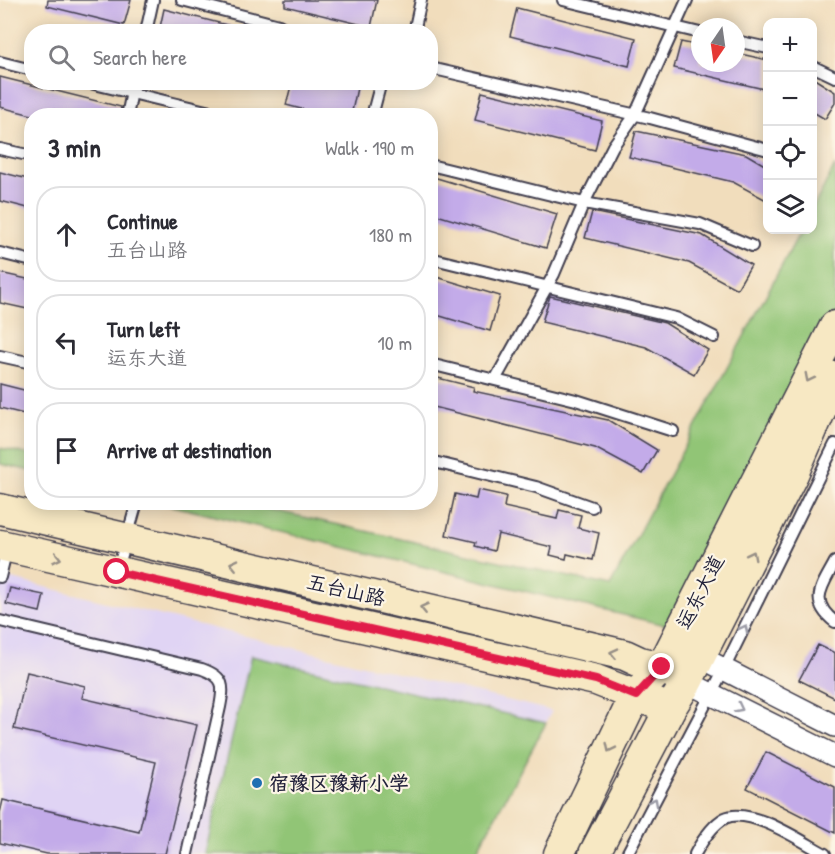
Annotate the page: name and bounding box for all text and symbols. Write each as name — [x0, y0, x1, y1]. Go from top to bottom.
north arrow — [691, 18, 745, 72]
map controls — [763, 18, 817, 234]
button: + — [763, 18, 817, 72]
search box — [24, 24, 438, 90]
icon: search — [45, 41, 78, 74]
text: Search here — [93, 42, 187, 72]
button: − — [763, 72, 817, 126]
button: locate — [763, 126, 817, 180]
text: 3 min — [48, 130, 101, 165]
text: Walk · 190 m — [325, 134, 414, 161]
button: layers — [763, 180, 817, 234]
text: Continue — [107, 206, 178, 236]
icon: ahead — [50, 218, 83, 251]
text: 180 m — [369, 221, 412, 248]
text: 五台山路 — [107, 236, 187, 263]
text: Turn left — [107, 314, 180, 344]
icon: left — [50, 326, 83, 359]
text: 10 m — [378, 329, 412, 356]
text: 运东大道 — [107, 344, 187, 371]
one-way arrow — [804, 372, 816, 383]
icon: arrive — [50, 434, 83, 467]
text: Arrive at destination — [107, 435, 272, 465]
street label: 运东大道 — [669, 550, 730, 634]
one-way arrow — [744, 550, 756, 561]
one-way arrow — [52, 551, 62, 564]
route start — [103, 558, 129, 584]
one-way arrow — [229, 559, 239, 572]
street label: 五台山路 — [304, 567, 389, 612]
one-way arrow — [419, 603, 429, 616]
one-way arrow — [736, 624, 748, 635]
one-way arrow — [609, 647, 619, 660]
route end — [648, 653, 674, 679]
one-way arrow — [733, 701, 744, 712]
one-way arrow — [606, 742, 617, 753]
place label: 宿豫区豫新小学 — [269, 769, 409, 796]
marker: 宿豫区豫新小学 — [250, 776, 264, 790]
one-way arrow — [647, 798, 658, 808]

